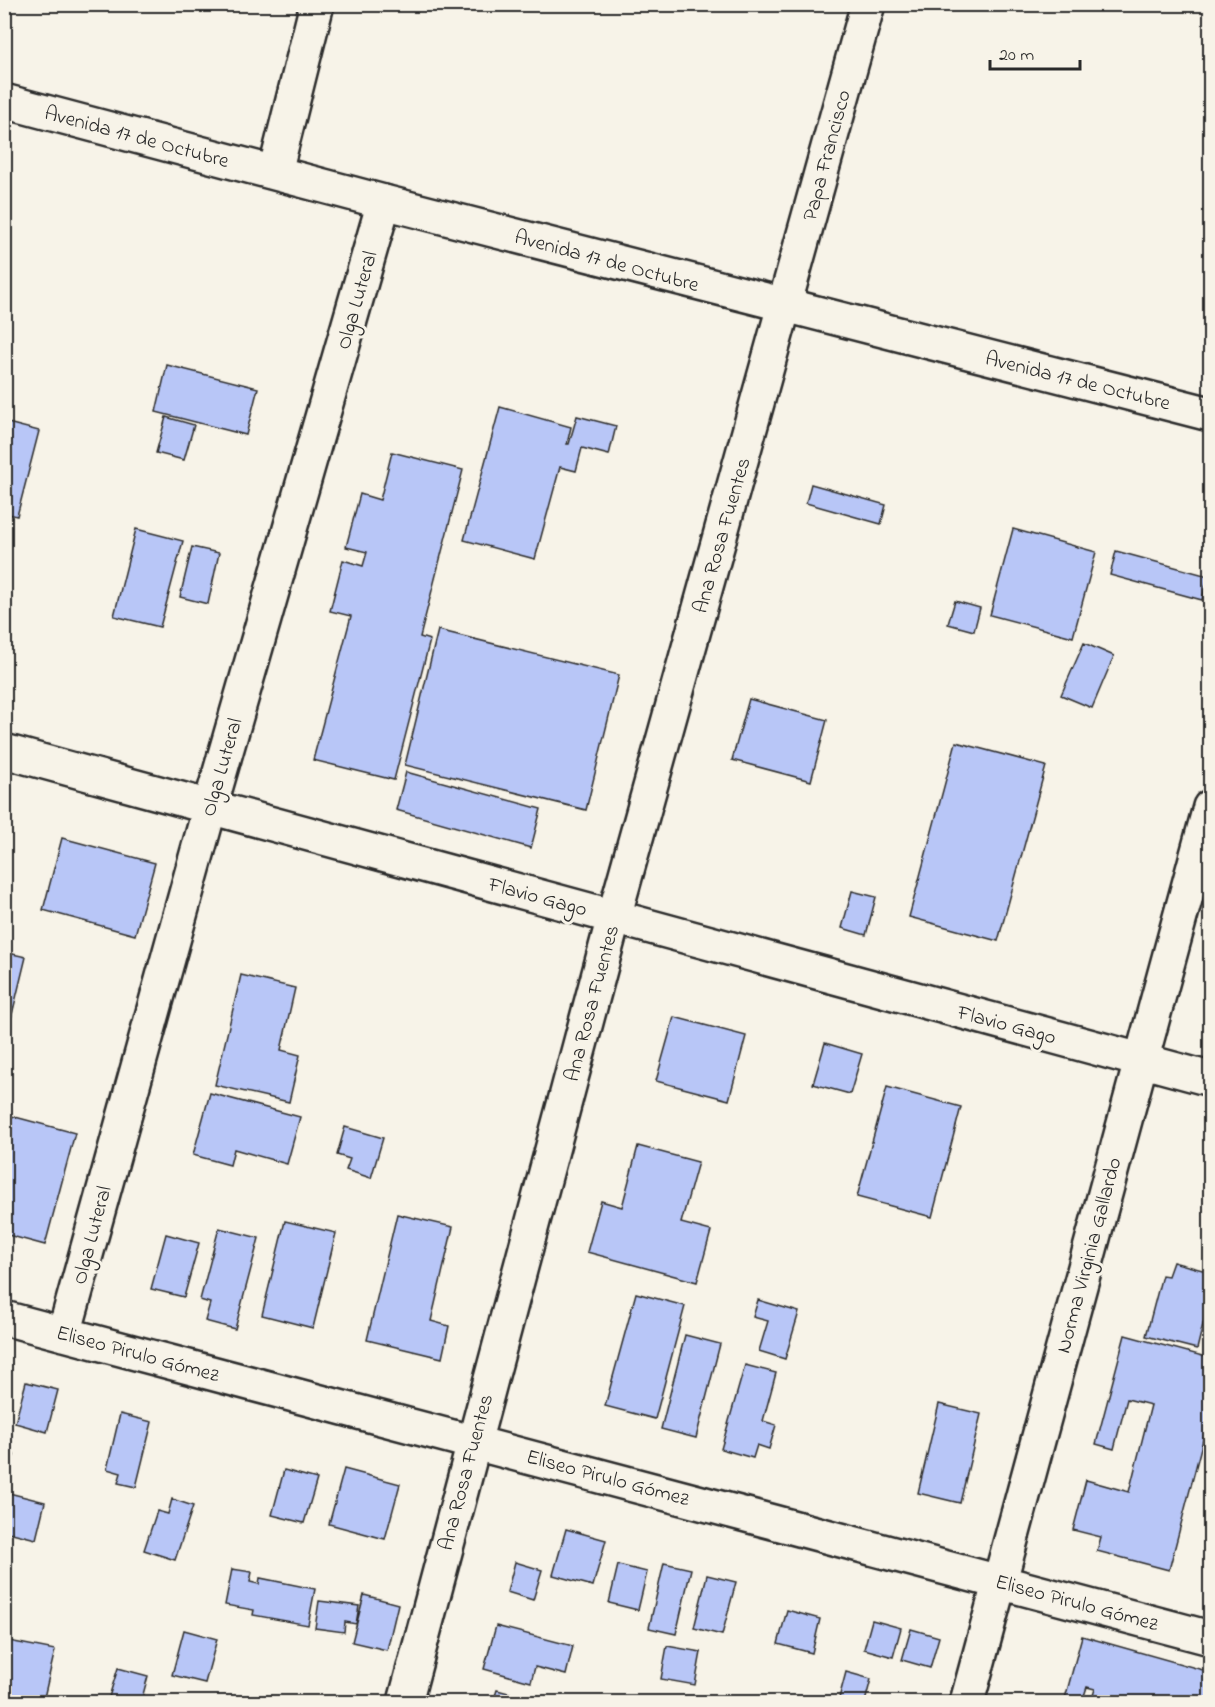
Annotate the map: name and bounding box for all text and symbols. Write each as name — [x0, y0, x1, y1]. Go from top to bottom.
scale bar — [990, 33, 1080, 71]
text: 20 m — [999, 43, 1034, 69]
street label: Papa Francisco — [796, 87, 860, 224]
street label: Avenida 17 de Octubre — [41, 99, 233, 177]
street label: Avenida 17 de Octubre — [511, 223, 703, 301]
street label: Olga Luteral — [330, 248, 388, 354]
street label: Avenida 17 de Octubre — [982, 344, 1174, 420]
street label: Ana Rosa Fuentes — [686, 454, 759, 617]
street label: Olga Luteral — [195, 715, 253, 821]
street label: Flavio Gago — [483, 870, 590, 927]
street label: Ana Rosa Fuentes — [558, 922, 628, 1085]
street label: Flavio Gago — [952, 998, 1059, 1055]
street label: Norma Virginia Gallardo — [1049, 1154, 1132, 1357]
street label: Olga Luteral — [65, 1183, 122, 1289]
street label: Eliseo Pirulo Gómez — [53, 1319, 223, 1391]
street label: Ana Rosa Fuentes — [432, 1391, 502, 1554]
street label: Eliseo Pirulo Gómez — [523, 1443, 693, 1515]
street label: Eliseo Pirulo Gómez — [992, 1568, 1162, 1640]

